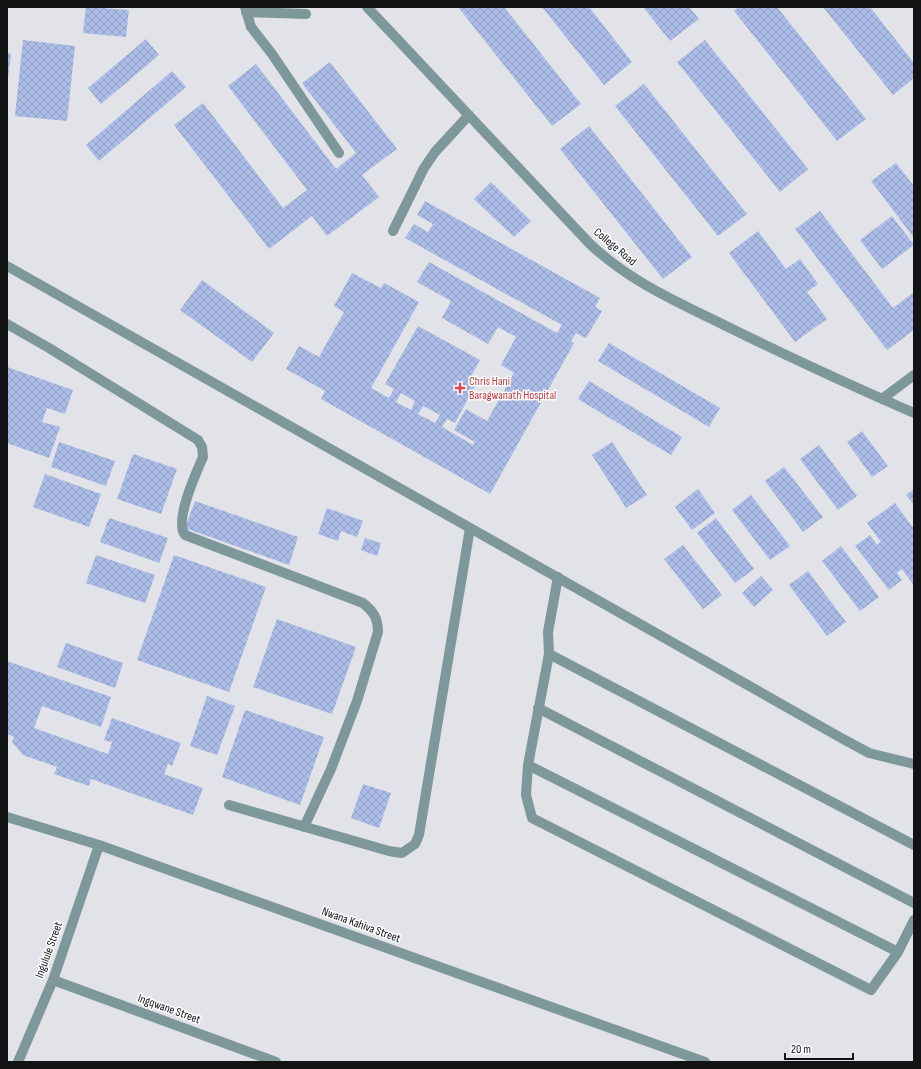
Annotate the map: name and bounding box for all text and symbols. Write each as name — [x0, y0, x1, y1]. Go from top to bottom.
street label: College Road — [590, 225, 640, 269]
place label: Chris Hani Baragwanath Hospital — [469, 374, 556, 403]
marker: Chris Hani Baragwanath Hospital — [454, 382, 466, 394]
street label: Nwana Kahiva Street — [320, 904, 403, 946]
street label: Ingulule Street — [32, 919, 66, 980]
street label: Ingqwane Street — [136, 991, 203, 1027]
scale bar — [785, 1035, 853, 1061]
text: 20 m — [791, 1042, 811, 1057]

